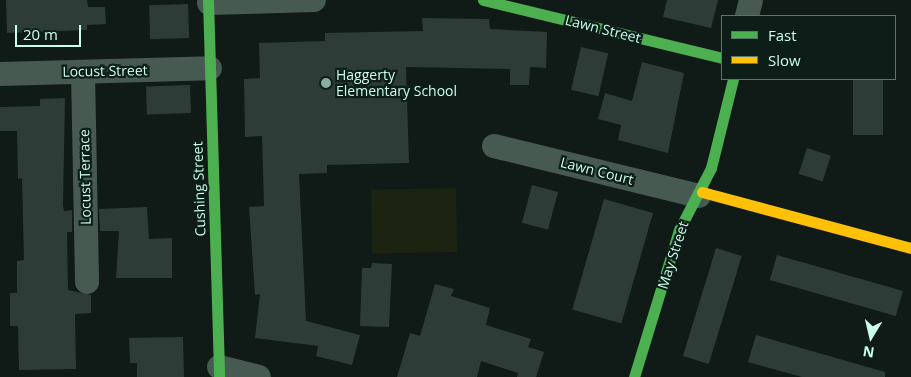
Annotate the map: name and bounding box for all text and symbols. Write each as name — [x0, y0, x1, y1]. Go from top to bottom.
street label: Lawn Street — [563, 12, 643, 46]
scale bar — [18, 15, 84, 47]
legend — [721, 15, 896, 80]
text: 20 m — [23, 24, 58, 44]
text: Fast — [768, 25, 797, 45]
text: Slow — [768, 50, 801, 70]
street label: Locust Street — [62, 62, 148, 80]
place label: Haggerty Elementary School — [336, 67, 457, 100]
marker: Haggerty Elementary School — [320, 77, 332, 89]
street label: Locust Terrace — [76, 129, 94, 225]
street label: Cushing Street — [189, 141, 209, 237]
street label: Lawn Court — [559, 154, 635, 188]
street label: May Street — [654, 219, 692, 291]
north arrow — [846, 312, 896, 362]
text: N — [861, 342, 876, 363]

